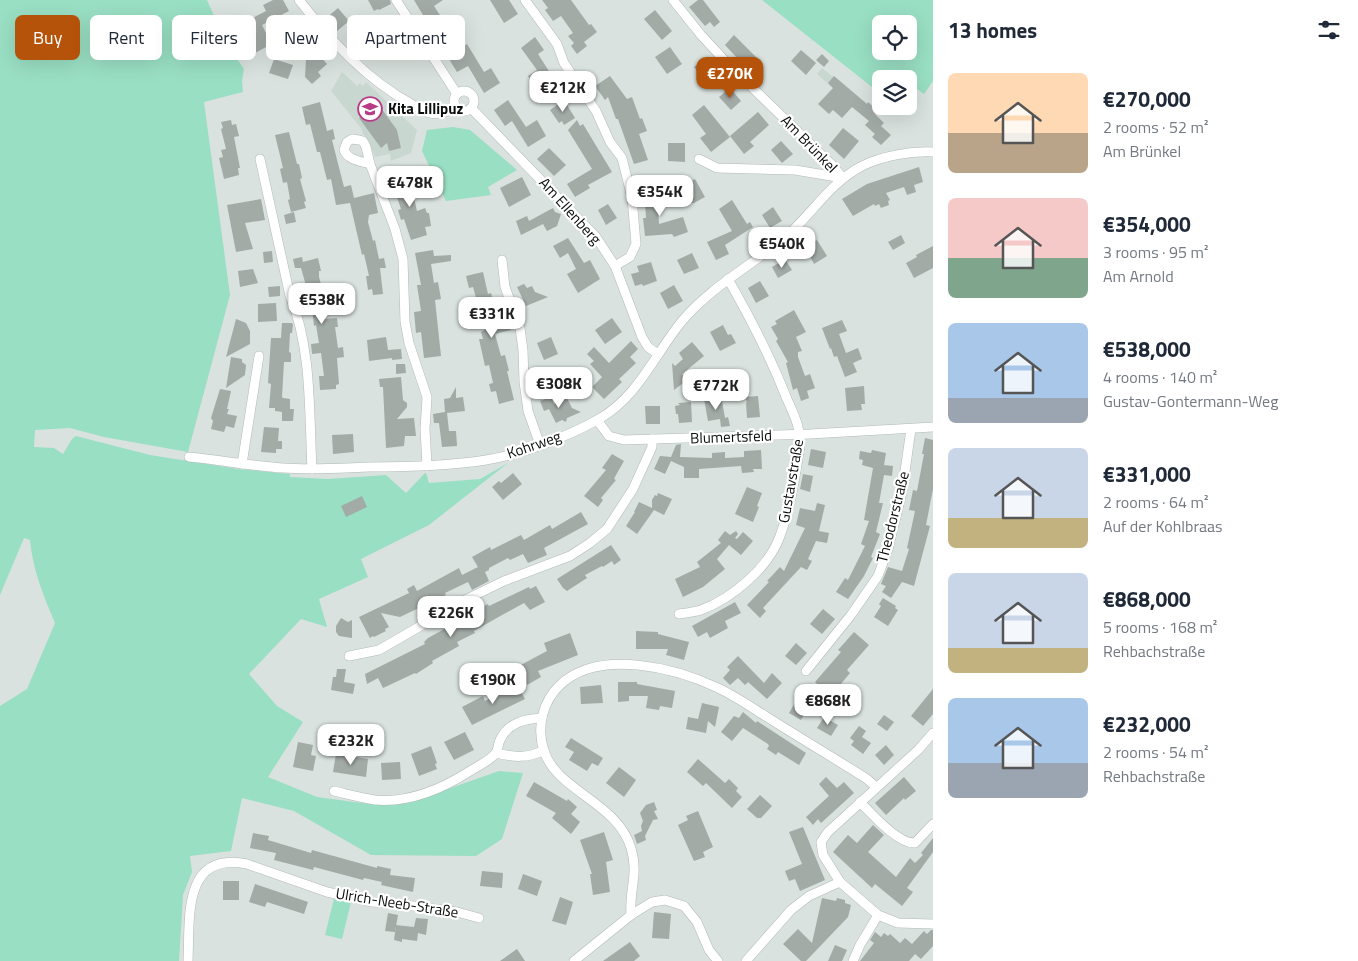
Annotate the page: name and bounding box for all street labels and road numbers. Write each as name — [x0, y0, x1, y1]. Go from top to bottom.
street label: Am Brünkel — [776, 109, 843, 178]
street label: Am Ellenberg — [534, 172, 607, 250]
street label: Kohrweg — [504, 424, 564, 465]
street label: Blumertsfeld — [690, 424, 772, 449]
street label: Gustavstraße — [772, 437, 809, 525]
street label: Theodorstraße — [870, 469, 915, 565]
street label: Ulrich-Neeb-Straße — [334, 881, 460, 924]

